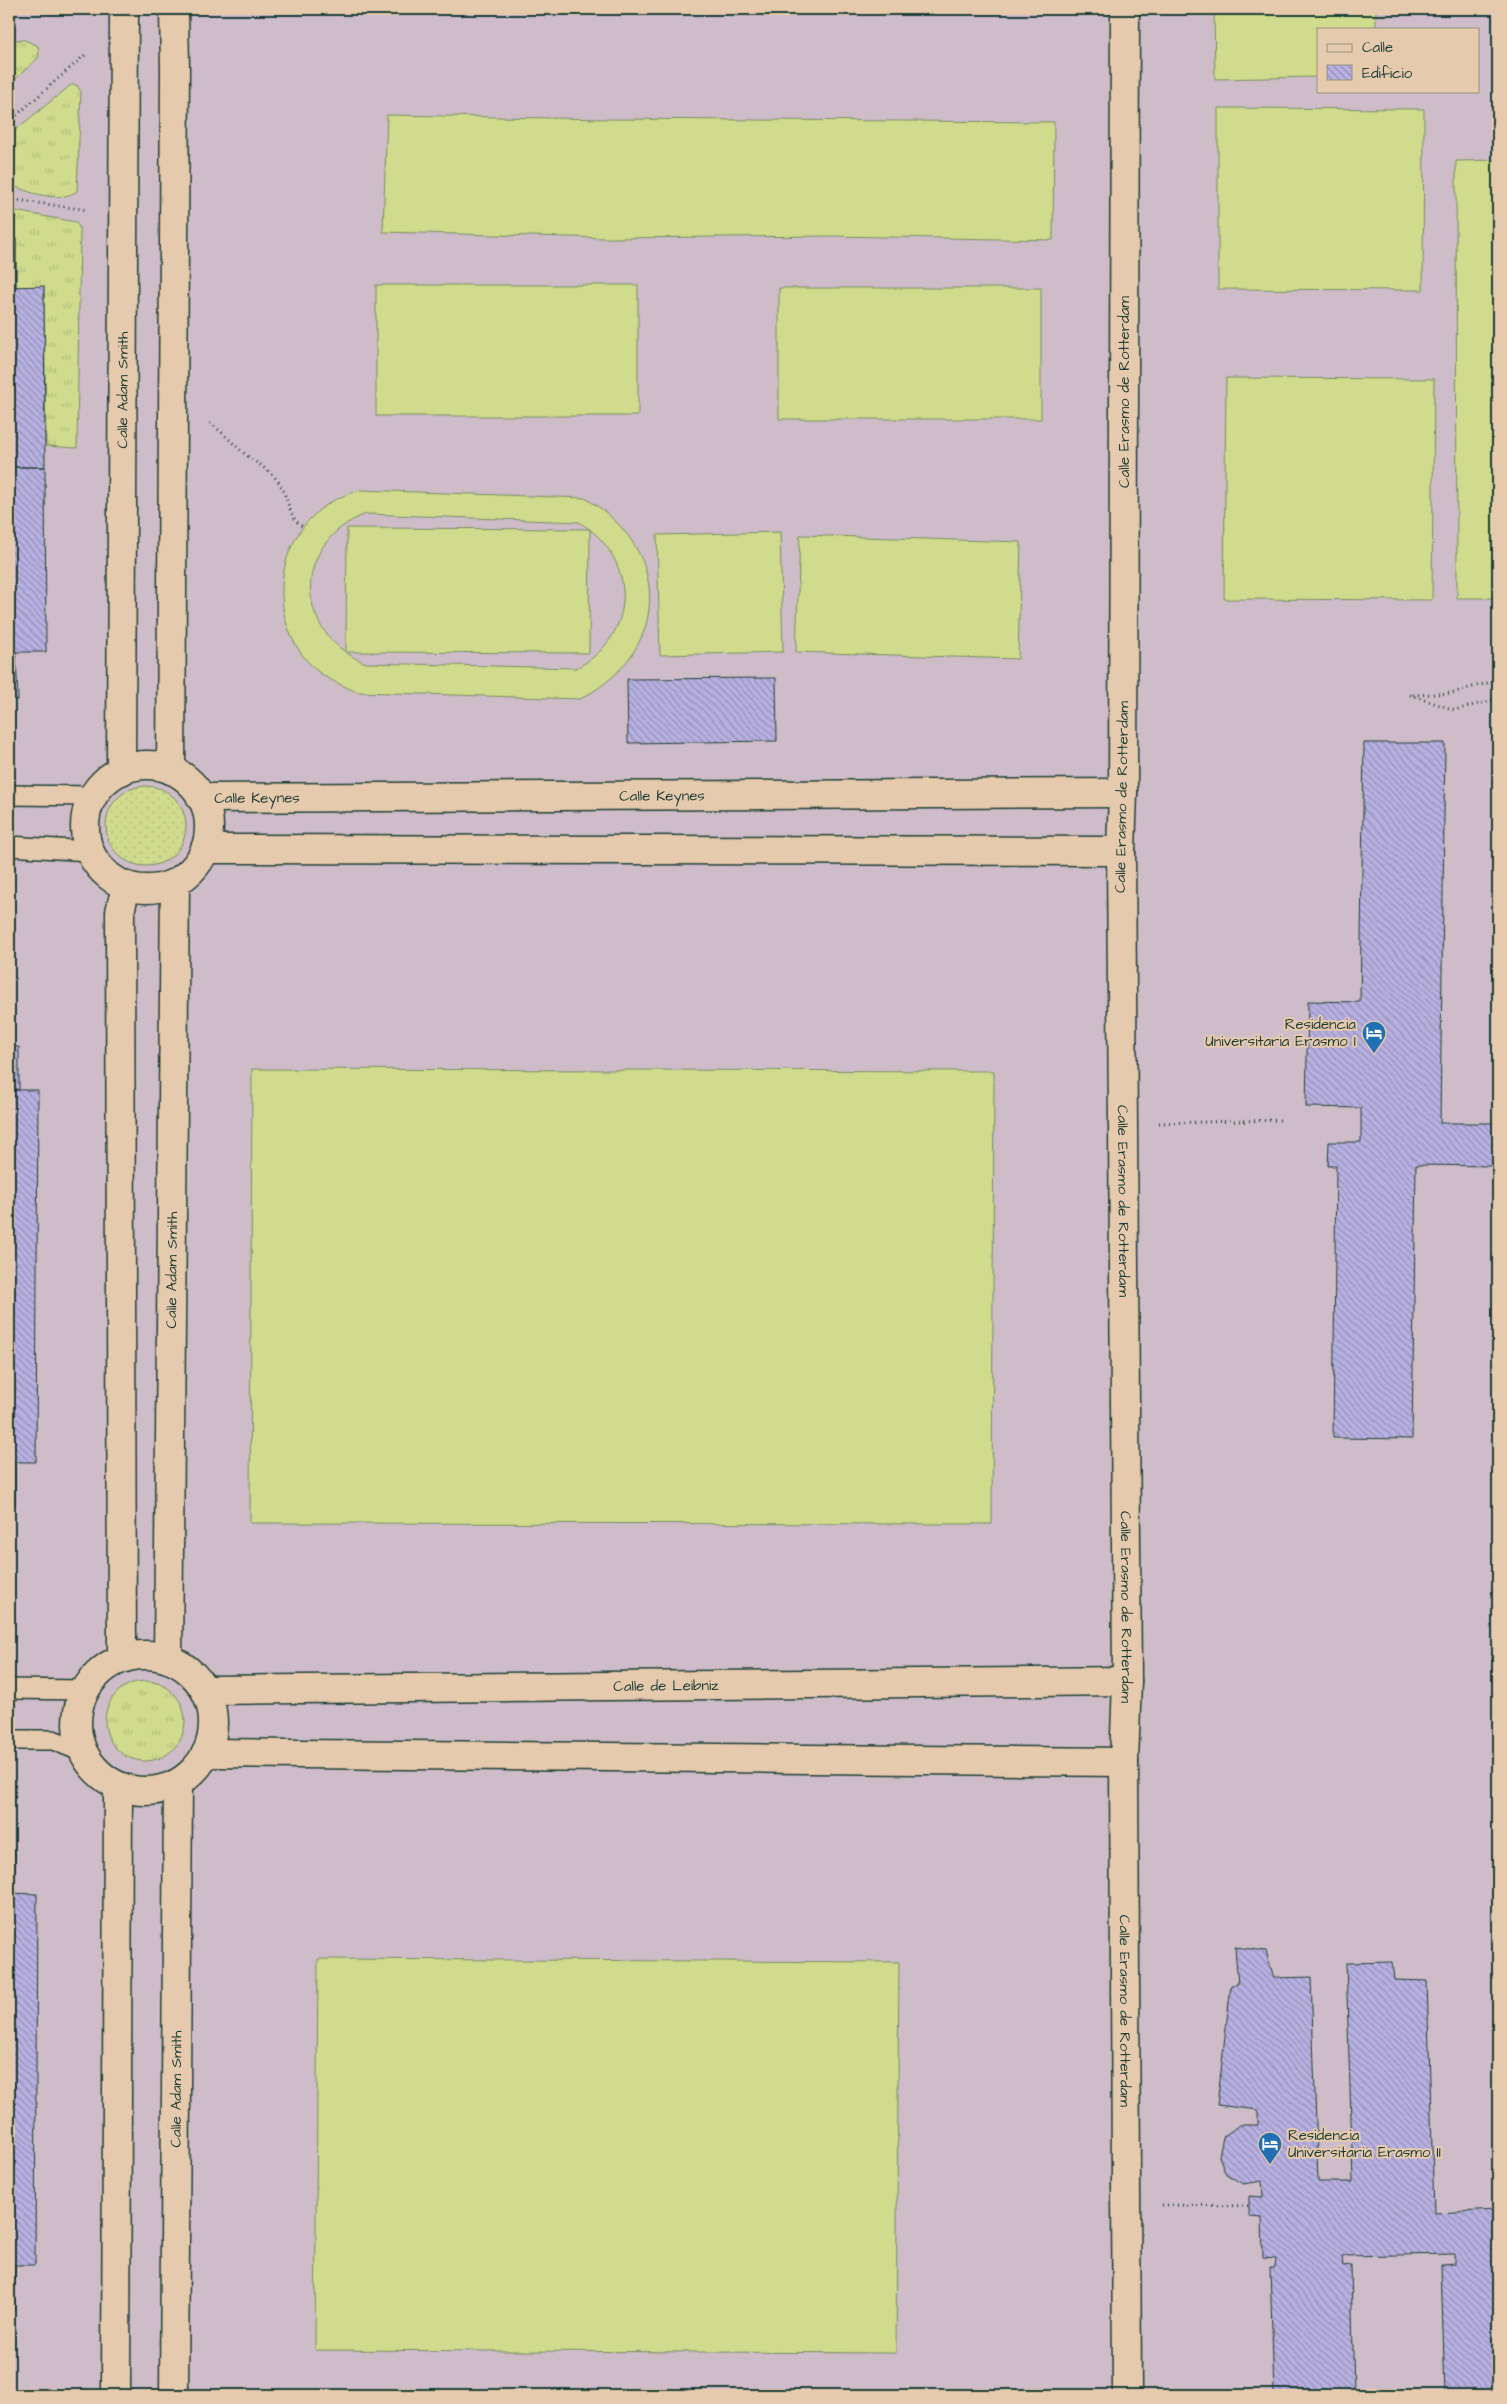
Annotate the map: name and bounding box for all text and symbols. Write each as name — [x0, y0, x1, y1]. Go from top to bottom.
legend — [1317, 28, 1480, 92]
text: Calle — [1362, 37, 1393, 58]
text: Edificio — [1362, 63, 1413, 84]
street label: Calle Erasmo de Rotterdam — [1114, 296, 1135, 488]
street label: Calle Adam Smith — [112, 331, 133, 448]
street label: Calle Erasmo de Rotterdam — [1110, 701, 1134, 893]
street label: Calle Keynes — [619, 785, 705, 807]
street label: Calle Keynes — [214, 787, 300, 809]
place label: Residencia Universitaria Erasmo I — [1205, 1014, 1356, 1052]
hotel icon: Residencia Universitaria Erasmo I — [1361, 1020, 1387, 1054]
street label: Calle Erasmo de Rotterdam — [1112, 1105, 1135, 1297]
street label: Calle Adam Smith — [160, 1211, 183, 1329]
street label: Calle Erasmo de Rotterdam — [1115, 1511, 1138, 1704]
street label: Calle de Leibniz — [613, 1674, 719, 1697]
street label: Calle Erasmo de Rotterdam — [1114, 1915, 1136, 2107]
street label: Calle Adam Smith — [165, 2030, 187, 2148]
place label: Residencia Universitaria Erasmo II — [1288, 2125, 1441, 2163]
hotel icon: Residencia Universitaria Erasmo II — [1257, 2131, 1283, 2165]

